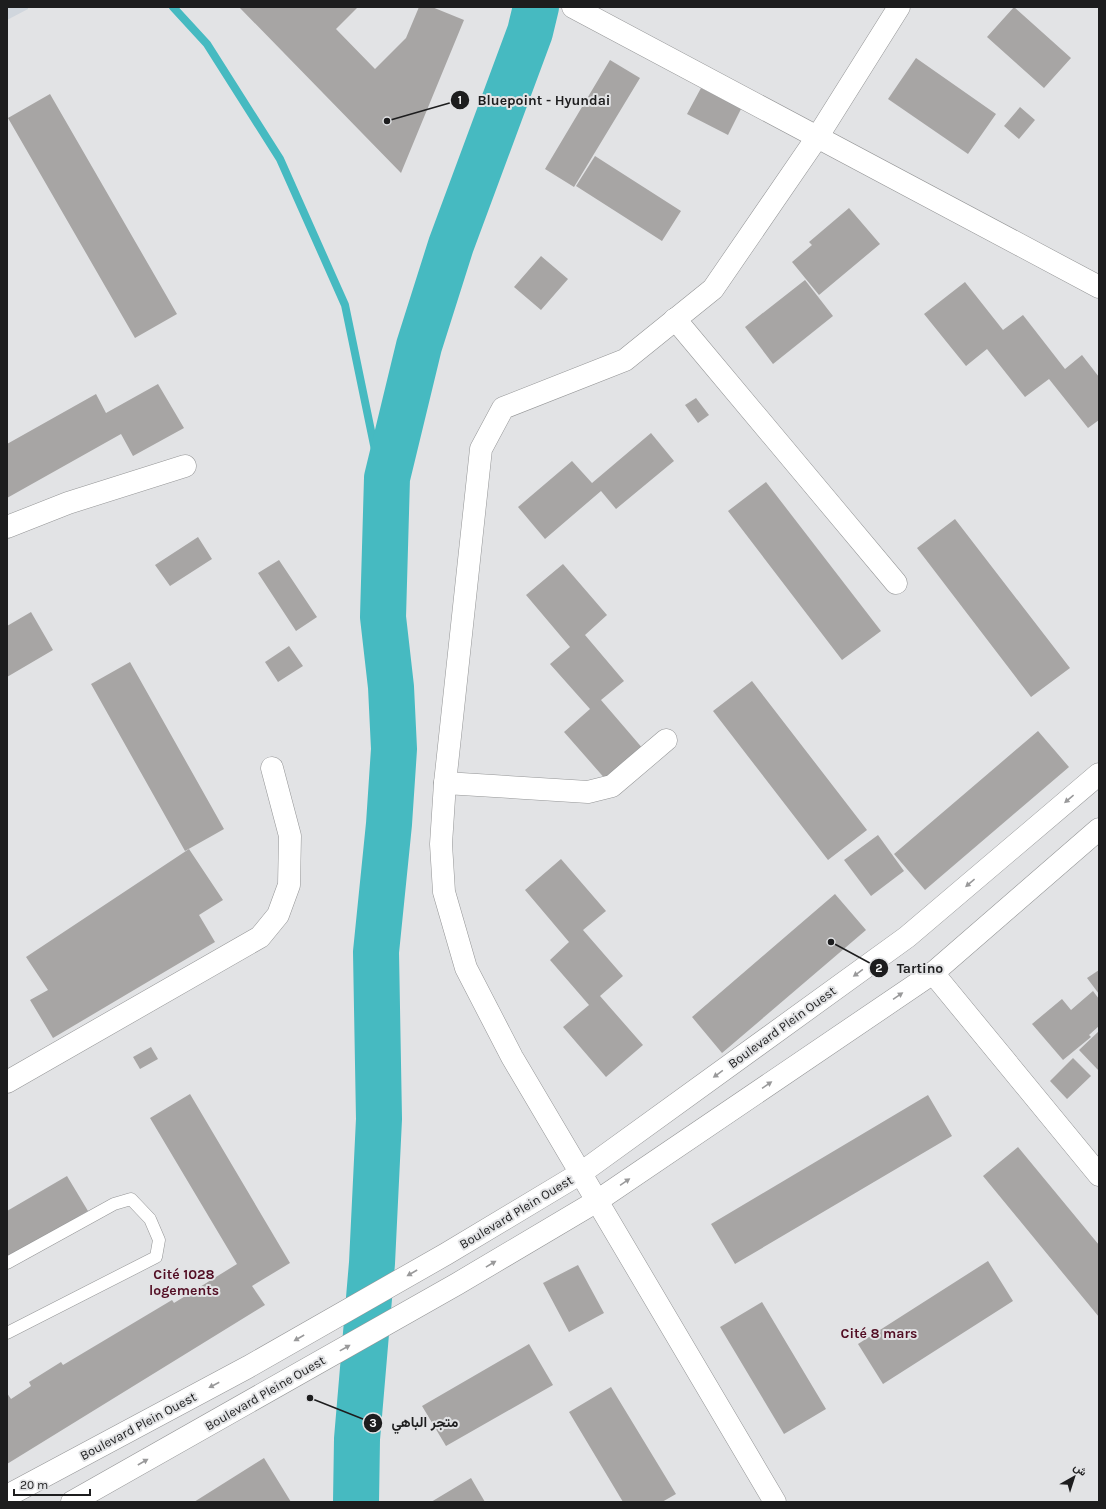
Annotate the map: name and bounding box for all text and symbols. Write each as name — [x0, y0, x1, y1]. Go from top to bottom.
callout: Bluepoint - Hyundai — [450, 87, 619, 113]
text: Bluepoint - Hyundai — [478, 92, 610, 109]
text: 1 — [458, 93, 462, 107]
one-way arrow — [1064, 795, 1075, 804]
one-way arrow — [965, 879, 976, 888]
callout: Tartino — [869, 955, 952, 981]
text: Tartino — [897, 960, 943, 977]
text: 2 — [875, 961, 883, 975]
one-way arrow — [852, 969, 863, 977]
street label: Boulevard Plein Ouest — [725, 983, 839, 1071]
one-way arrow — [893, 992, 903, 1000]
one-way arrow — [713, 1070, 724, 1078]
one-way arrow — [762, 1081, 773, 1089]
street label: Boulevard Plein Ouest — [457, 1172, 575, 1252]
one-way arrow — [620, 1178, 630, 1186]
one-way arrow — [485, 1261, 496, 1268]
district label: Cité 1028 logements — [149, 1266, 219, 1299]
one-way arrow — [406, 1270, 418, 1277]
district label: Cité 8 mars — [841, 1325, 917, 1342]
one-way arrow — [294, 1334, 305, 1341]
one-way arrow — [339, 1344, 350, 1351]
street label: Boulevard Pleine Ouest — [202, 1352, 328, 1434]
one-way arrow — [208, 1382, 219, 1389]
street label: Boulevard Plein Ouest — [77, 1389, 199, 1463]
callout: متجر الباهي — [363, 1410, 466, 1436]
text: متجر الباهي — [392, 1414, 459, 1434]
text: 3 — [369, 1416, 377, 1430]
north arrow — [1054, 1457, 1094, 1497]
one-way arrow — [137, 1459, 149, 1465]
text: ش — [1071, 1460, 1089, 1479]
scale bar — [14, 1471, 90, 1497]
text: 20 m — [20, 1478, 48, 1492]

